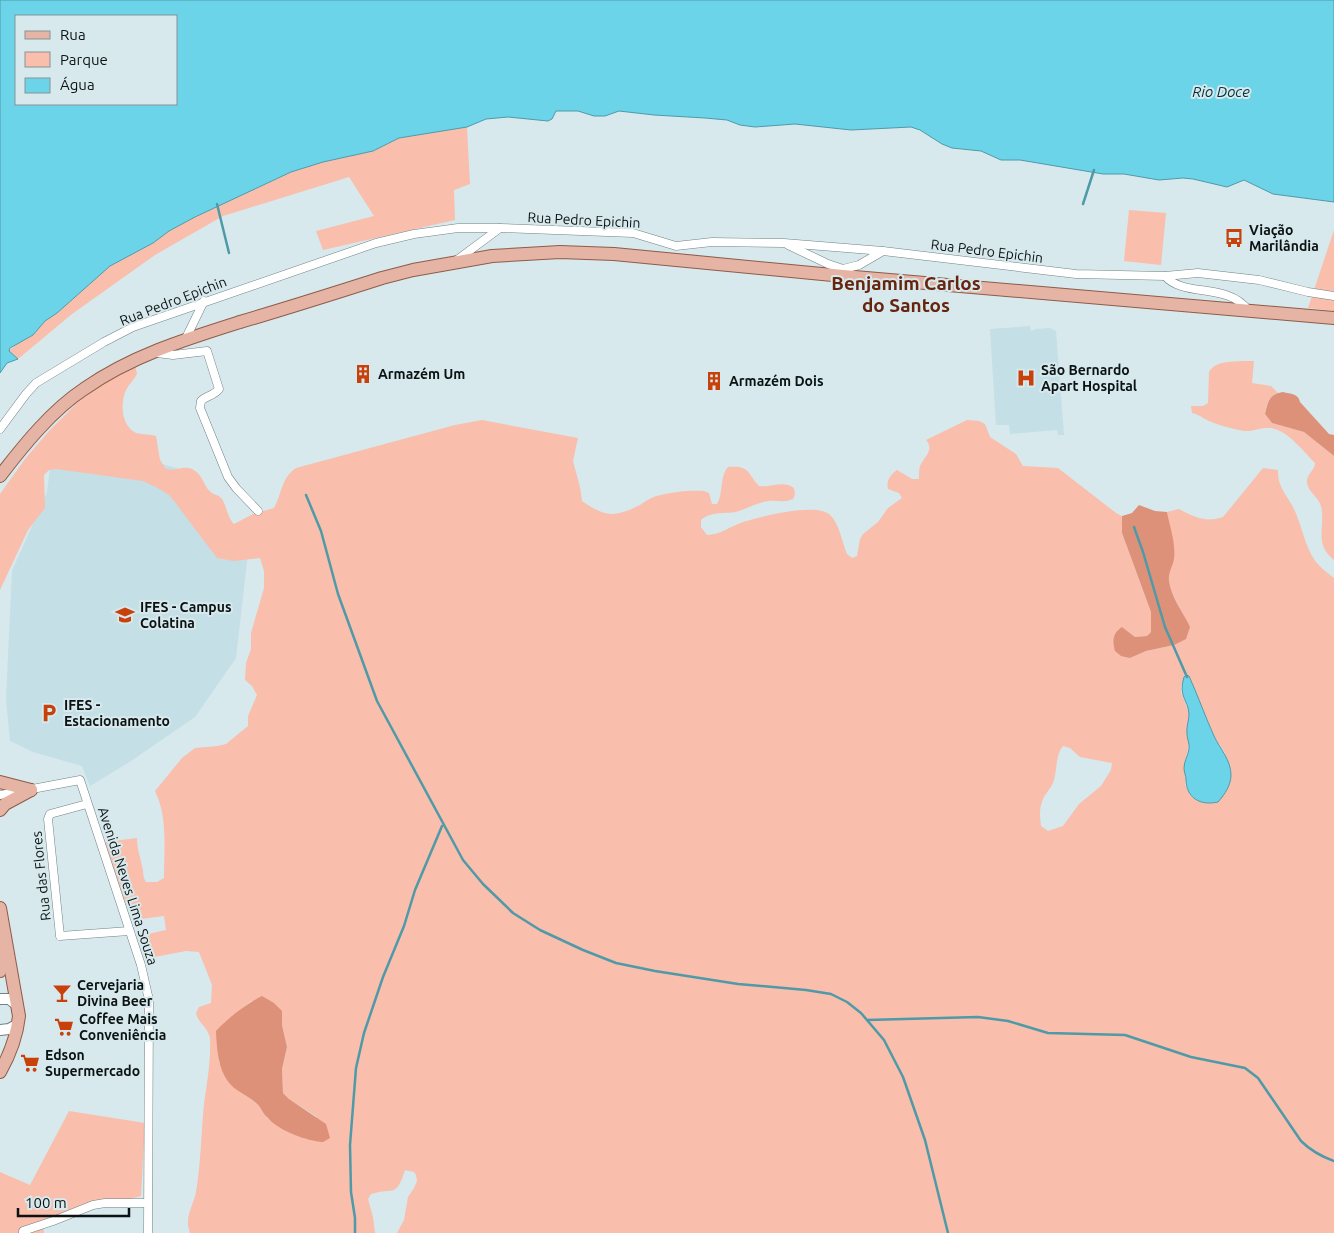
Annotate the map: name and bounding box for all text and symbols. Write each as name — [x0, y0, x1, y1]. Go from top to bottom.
legend — [15, 15, 178, 105]
text: Rua — [60, 26, 86, 43]
text: Parque — [60, 51, 108, 68]
text: Água — [60, 76, 95, 93]
water label: Rio Doce — [1192, 83, 1250, 100]
street label: Rua Pedro Epichin — [527, 209, 641, 231]
place label: Viação Marilândia — [1249, 222, 1319, 254]
bus stop icon: Viação Marilândia — [1223, 227, 1245, 249]
street label: Rua Pedro Epichin — [930, 236, 1044, 266]
district label: Benjamim Carlos do Santos — [831, 272, 981, 316]
street label: Rua Pedro Epichin — [117, 273, 229, 329]
place label: São Bernardo Apart Hospital — [1041, 362, 1137, 394]
building icon: Armazém Um — [352, 363, 374, 385]
place label: Armazém Um — [378, 366, 465, 382]
hospital icon: São Bernardo Apart Hospital — [1015, 367, 1037, 389]
building icon: Armazém Dois — [703, 370, 725, 392]
place label: Armazém Dois — [729, 373, 824, 389]
place label: IFES - Campus Colatina — [140, 599, 232, 631]
school or university icon: IFES - Campus Colatina — [114, 604, 136, 626]
place label: IFES - Estacionamento — [64, 697, 170, 729]
parking icon: IFES - Estacionamento — [38, 702, 60, 724]
street label: Avenida Neves Lima Souza — [95, 805, 161, 967]
street label: Rua das Flores — [28, 830, 54, 922]
place label: Cervejaria Divina Beer — [77, 977, 153, 1009]
bar icon: Cervejaria Divina Beer — [51, 982, 73, 1004]
place label: Coffee Mais Conveniência — [79, 1011, 166, 1043]
supermarket icon: Coffee Mais Conveniência — [53, 1016, 75, 1038]
place label: Edson Supermercado — [45, 1047, 140, 1079]
supermarket icon: Edson Supermercado — [19, 1052, 41, 1074]
scale bar — [18, 1186, 129, 1218]
text: 100 m — [25, 1194, 67, 1211]

